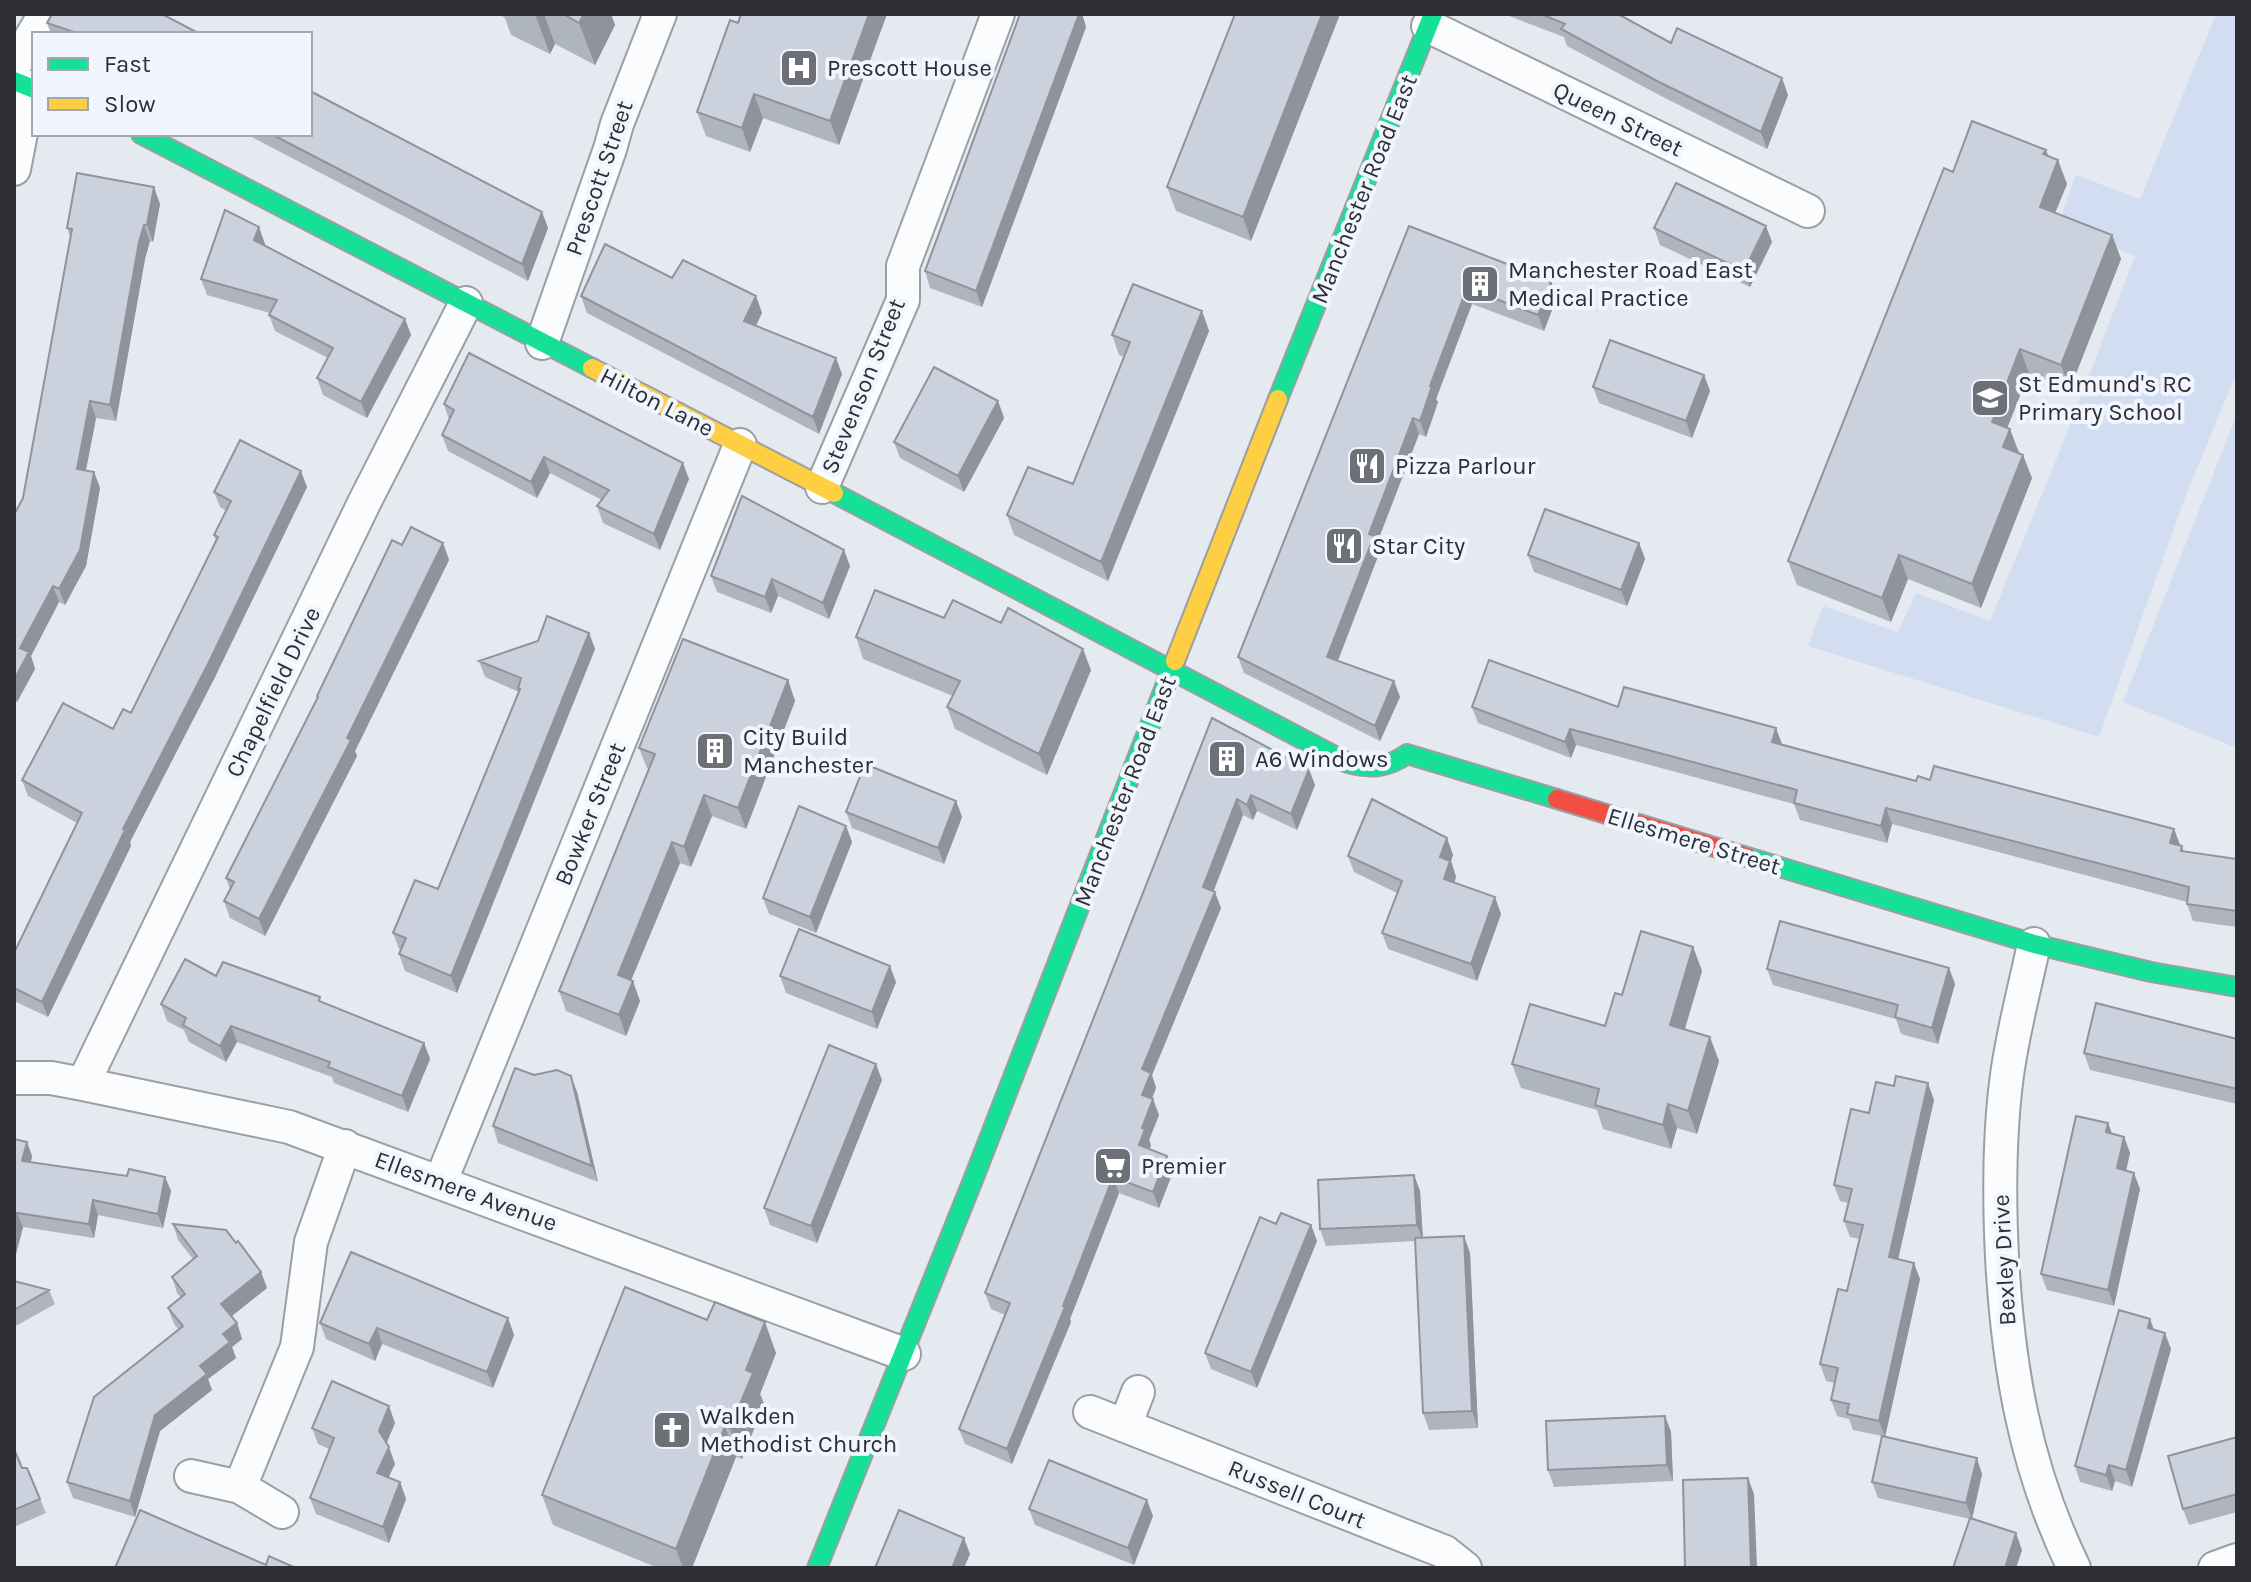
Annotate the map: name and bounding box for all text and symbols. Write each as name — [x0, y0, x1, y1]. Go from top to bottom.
legend — [32, 32, 312, 136]
hospital icon: Prescott House — [778, 47, 820, 89]
text: Fast — [104, 50, 151, 78]
place label: Prescott House — [827, 54, 992, 82]
street label: Manchester Road East — [1305, 70, 1423, 308]
street label: Queen Street — [1549, 76, 1687, 162]
text: Slow — [104, 90, 156, 118]
street label: Prescott Street — [559, 97, 639, 259]
place label: Manchester Road East Medical Practice — [1508, 256, 1753, 312]
building icon: Manchester Road East Medical Practice — [1459, 263, 1501, 305]
street label: Stevenson Street — [815, 294, 911, 478]
street label: Hilton Lane — [596, 361, 718, 443]
place label: St Edmund's RC Primary School — [2018, 370, 2192, 426]
school or university icon: St Edmund's RC Primary School — [1969, 377, 2011, 419]
restaurant icon: Pizza Parlour — [1346, 445, 1388, 487]
place label: Pizza Parlour — [1395, 452, 1536, 480]
restaurant icon: Star City — [1323, 525, 1365, 567]
place label: Star City — [1372, 532, 1465, 560]
street label: Chapelfield Drive — [220, 602, 326, 782]
street label: Manchester Road East — [1068, 672, 1182, 910]
place label: City Build Manchester — [743, 723, 873, 779]
building icon: City Build Manchester — [694, 730, 736, 772]
building icon: A6 Windows — [1206, 738, 1248, 780]
street label: Bowker Street — [549, 739, 631, 889]
place label: A6 Windows — [1255, 745, 1389, 773]
street label: Ellesmere Street — [1604, 801, 1784, 881]
street label: Ellesmere Avenue — [371, 1145, 561, 1237]
supermarket icon: Premier — [1092, 1145, 1134, 1187]
place label: Premier — [1141, 1152, 1226, 1180]
street label: Bexley Drive — [1987, 1194, 2021, 1326]
place label: Walkden Methodist Church — [700, 1402, 897, 1458]
church icon: Walkden Methodist Church — [651, 1409, 693, 1451]
street label: Russell Court — [1224, 1454, 1370, 1534]

